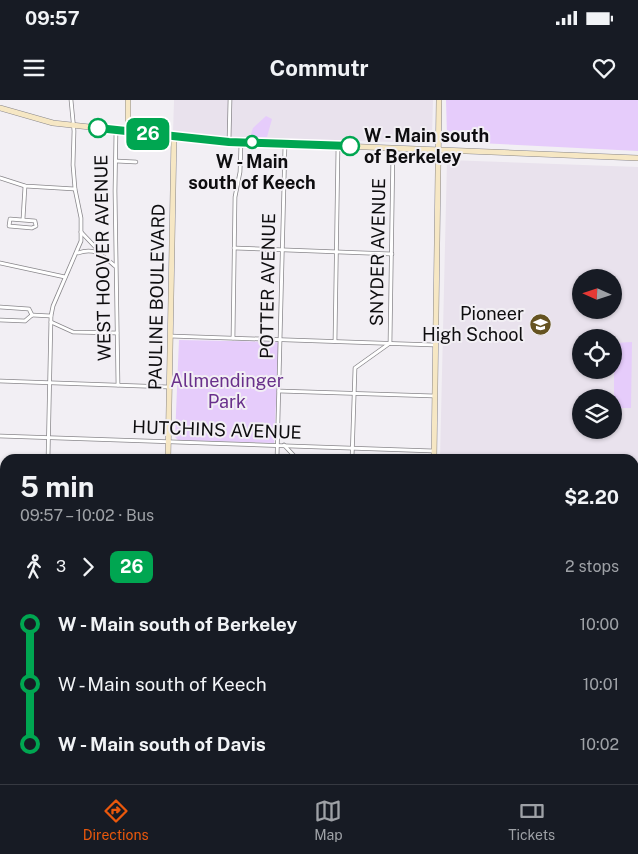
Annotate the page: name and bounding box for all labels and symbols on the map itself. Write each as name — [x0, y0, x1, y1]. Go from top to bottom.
unlabelled marker — [88, 118, 108, 138]
line badge: 26 — [126, 118, 170, 150]
place label: W - Main south of Berkeley — [364, 125, 489, 167]
marker: W - Main south of Keech — [245, 135, 259, 149]
marker: W - Main south of Berkeley — [340, 136, 360, 156]
place label: W - Main south of Keech — [188, 151, 316, 193]
street label: WEST HOOVER AVENUE — [90, 155, 115, 361]
street label: SNYDER AVENUE — [366, 178, 389, 326]
street label: PAULINE BOULEVARD — [144, 204, 169, 390]
street label: POTTER AVENUE — [256, 213, 279, 359]
north arrow — [572, 269, 622, 319]
place label: Pioneer High School — [422, 303, 524, 345]
school or university icon: Pioneer High School — [528, 312, 552, 336]
park label: Allmendinger Park — [170, 370, 284, 412]
street label: HUTCHINS AVENUE — [132, 416, 302, 443]

